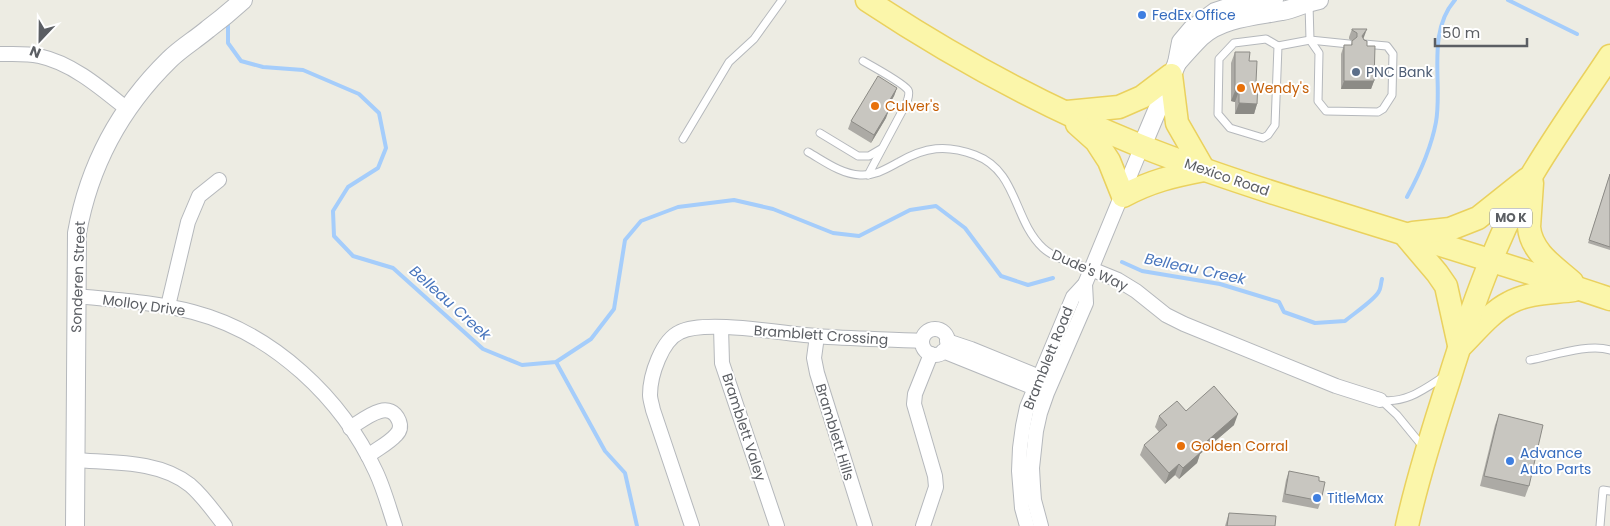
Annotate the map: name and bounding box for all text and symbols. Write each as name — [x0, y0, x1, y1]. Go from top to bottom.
place label: FedEx Office — [1152, 5, 1236, 25]
marker: FedEx Office — [1136, 9, 1148, 21]
north arrow — [15, 15, 65, 65]
scale bar — [1435, 15, 1528, 47]
text: 50 m — [1442, 22, 1480, 43]
text: N — [27, 41, 44, 63]
place label: PNC Bank — [1366, 62, 1433, 82]
marker: PNC Bank — [1350, 66, 1362, 78]
place label: Wendy's — [1251, 78, 1309, 98]
marker: Wendy's — [1235, 82, 1247, 94]
place label: Culver's — [885, 96, 940, 116]
marker: Culver's — [869, 100, 881, 112]
street label: Mexico Road — [1182, 153, 1272, 201]
road number: MO K — [1490, 208, 1532, 228]
street label: Sonderen Street — [66, 221, 90, 333]
street label: Dude's Way — [1049, 244, 1131, 296]
water label: Belleau Creek — [1143, 248, 1249, 290]
water label: Belleau Creek — [405, 260, 497, 346]
street label: Molloy Drive — [101, 289, 187, 321]
street label: Bramblett Road — [1018, 303, 1078, 413]
street label: Bramblett Crossing — [753, 320, 889, 350]
street label: Bramblett Valey — [717, 371, 771, 484]
street label: Bramblett Hills — [811, 381, 859, 483]
place label: Golden Corral — [1191, 436, 1288, 456]
marker: Golden Corral — [1175, 440, 1187, 452]
place label: Advance Auto Parts — [1520, 443, 1591, 479]
marker: Advance Auto Parts — [1504, 455, 1516, 467]
place label: TitleMax — [1327, 488, 1384, 508]
marker: TitleMax — [1311, 492, 1323, 504]

